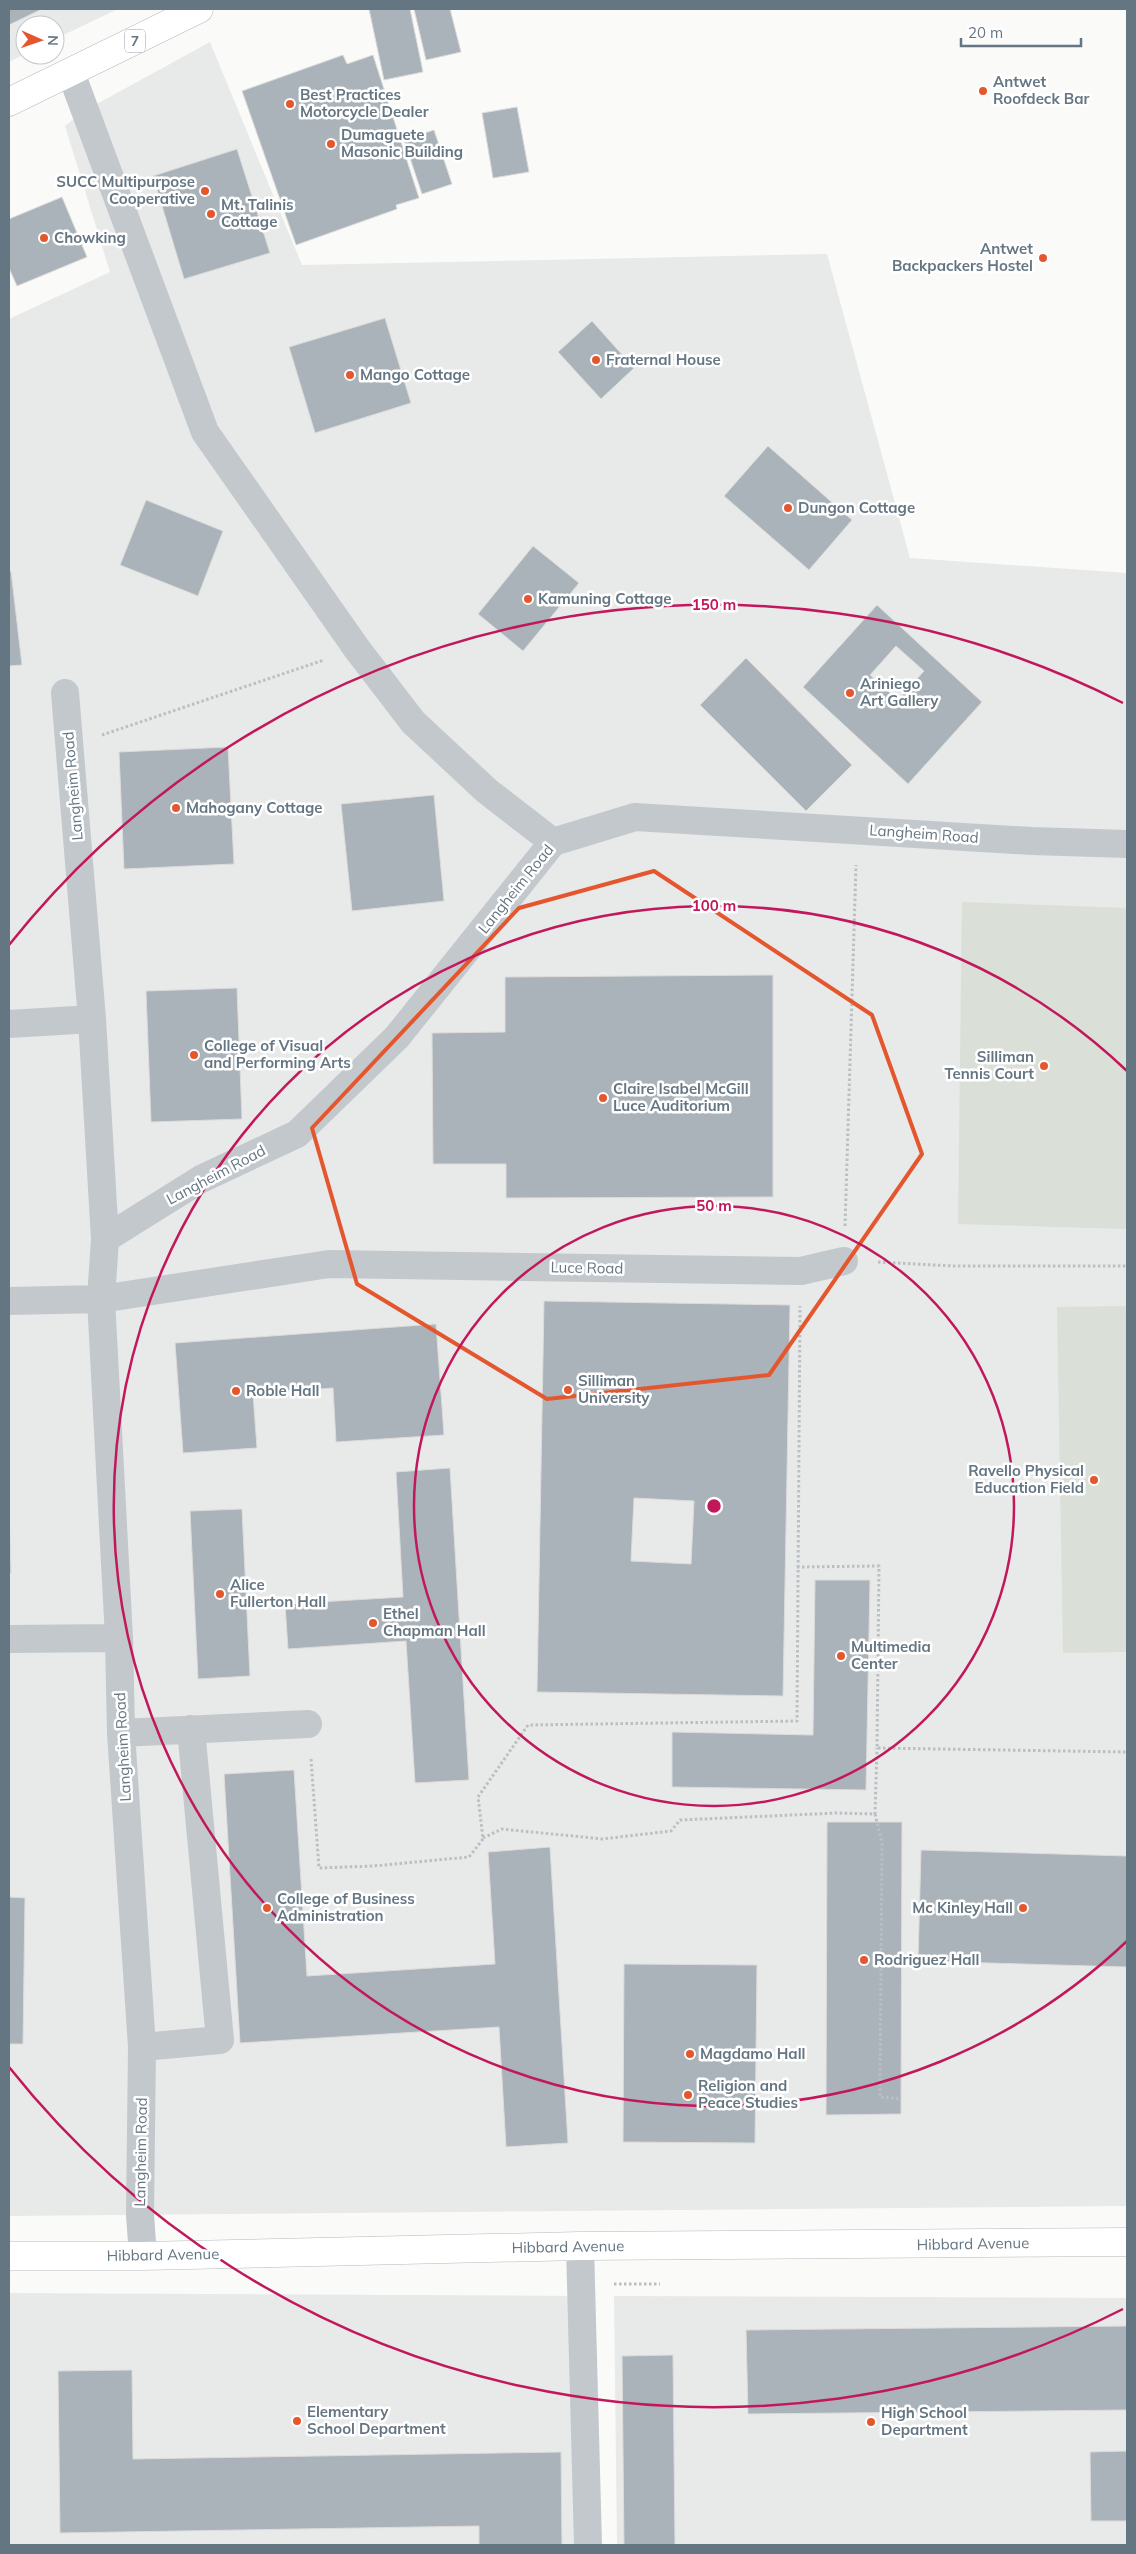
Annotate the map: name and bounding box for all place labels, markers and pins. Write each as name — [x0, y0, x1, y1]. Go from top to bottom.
place label: Antwet Roofdeck Bar — [993, 72, 1089, 108]
place label: Best Practices Motorcycle Dealer — [300, 85, 429, 121]
marker: Antwet Roofdeck Bar — [977, 85, 989, 97]
marker: Best Practices Motorcycle Dealer — [284, 98, 296, 110]
place label: Dumaguete Masonic Building — [341, 125, 463, 161]
marker: Dumaguete Masonic Building — [325, 138, 337, 150]
place label: SUCC Multipurpose Cooperative — [56, 172, 195, 208]
marker: SUCC Multipurpose Cooperative — [199, 185, 211, 197]
place label: Mt. Talinis Cottage — [221, 195, 294, 231]
marker: Mt. Talinis Cottage — [205, 208, 217, 220]
place label: Chowking — [54, 228, 126, 247]
marker: Chowking — [38, 232, 50, 244]
place label: Antwet Backpackers Hostel — [892, 239, 1033, 275]
marker: Antwet Backpackers Hostel — [1037, 252, 1049, 264]
place label: Fraternal House — [606, 350, 721, 369]
marker: Fraternal House — [590, 354, 602, 366]
place label: Mango Cottage — [360, 365, 470, 384]
marker: Mango Cottage — [344, 369, 356, 381]
place label: Dungon Cottage — [798, 498, 915, 517]
marker: Dungon Cottage — [782, 502, 794, 514]
place label: Kamuning Cottage — [538, 589, 672, 608]
marker: Kamuning Cottage — [522, 593, 534, 605]
place label: Ariniego Art Gallery — [860, 674, 939, 710]
marker: Ariniego Art Gallery — [844, 687, 856, 699]
place label: Mahogany Cottage — [186, 798, 323, 817]
marker: Mahogany Cottage — [170, 802, 182, 814]
place label: College of Visual and Performing Arts — [204, 1036, 351, 1072]
place label: Silliman Tennis Court — [944, 1047, 1034, 1083]
marker: College of Visual and Performing Arts — [188, 1049, 200, 1061]
marker: Silliman Tennis Court — [1038, 1060, 1050, 1072]
place label: Claire Isabel McGill Luce Auditorium — [613, 1079, 749, 1115]
marker: Claire Isabel McGill Luce Auditorium — [597, 1092, 609, 1104]
place label: Silliman University — [578, 1371, 650, 1407]
place label: Roble Hall — [246, 1381, 320, 1400]
marker: Silliman University — [562, 1384, 574, 1396]
marker: Roble Hall — [230, 1385, 242, 1397]
place label: Ravello Physical Education Field — [968, 1461, 1084, 1497]
marker: Ravello Physical Education Field — [1088, 1474, 1100, 1486]
centre of rings — [705, 1497, 723, 1515]
place label: Alice Fullerton Hall — [230, 1575, 326, 1611]
marker: Alice Fullerton Hall — [214, 1588, 226, 1600]
place label: Ethel Chapman Hall — [383, 1604, 486, 1640]
marker: Ethel Chapman Hall — [367, 1617, 379, 1629]
place label: Multimedia Center — [851, 1637, 931, 1673]
marker: Multimedia Center — [835, 1650, 847, 1662]
place label: College of Business Administration — [277, 1889, 415, 1925]
place label: Mc Kinley Hall — [912, 1898, 1013, 1917]
marker: College of Business Administration — [261, 1902, 273, 1914]
marker: Mc Kinley Hall — [1017, 1902, 1029, 1914]
place label: Rodriguez Hall — [874, 1950, 979, 1969]
marker: Rodriguez Hall — [858, 1954, 870, 1966]
place label: Magdamo Hall — [700, 2044, 806, 2063]
marker: Magdamo Hall — [684, 2048, 696, 2060]
place label: Religion and Peace Studies — [698, 2076, 798, 2112]
marker: Religion and Peace Studies — [682, 2089, 694, 2101]
place label: Elementary School Department — [307, 2402, 446, 2438]
place label: High School Department — [881, 2403, 968, 2439]
marker: Elementary School Department — [291, 2415, 303, 2427]
marker: High School Department — [865, 2416, 877, 2428]

